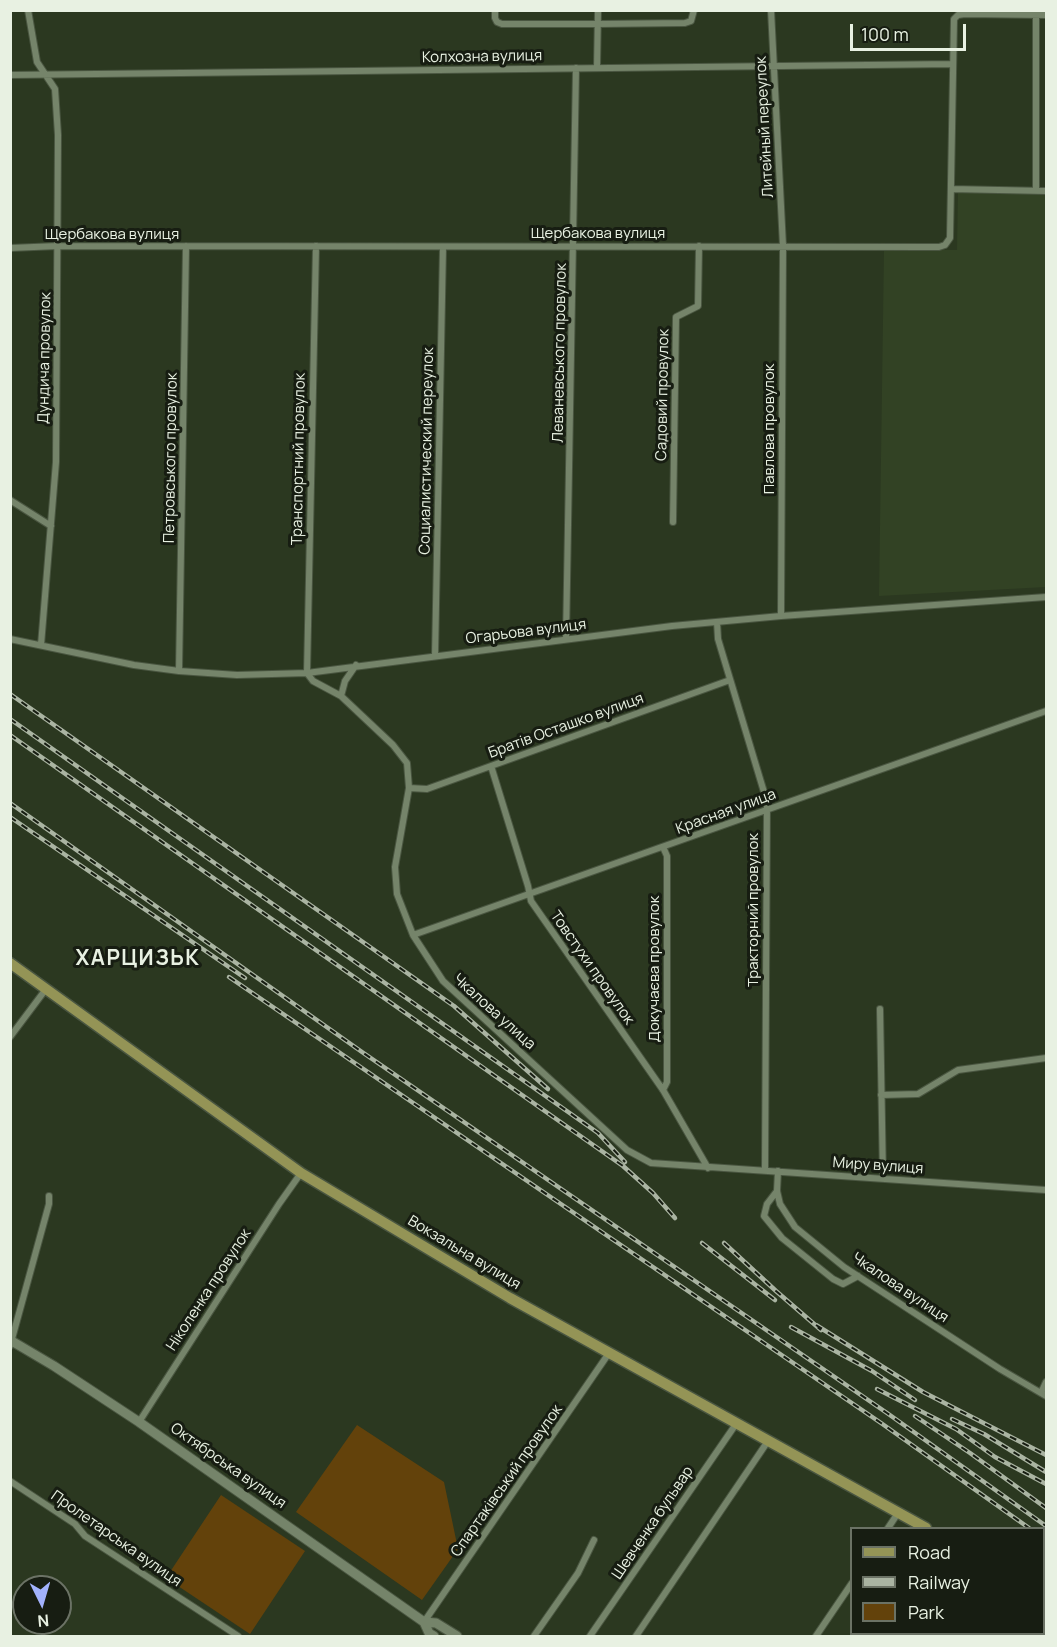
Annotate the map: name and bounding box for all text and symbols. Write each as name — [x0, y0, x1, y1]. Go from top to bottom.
scale bar — [853, 12, 968, 50]
text: 100 m — [861, 22, 909, 46]
street label: Колхозна вулиця — [422, 47, 542, 67]
street label: Литейный переулок — [752, 56, 778, 198]
street label: Щербакова вулиця — [531, 225, 665, 243]
street label: Щербакова вулиця — [45, 226, 179, 244]
street label: Леваневського провулок — [549, 263, 571, 443]
street label: Дундича провулок — [35, 292, 55, 424]
street label: Садовий провулок — [653, 329, 673, 461]
street label: Социалистический переулок — [416, 347, 438, 555]
street label: Павлова провулок — [761, 364, 779, 494]
street label: Петровського провулок — [161, 373, 181, 543]
street label: Транспортний провулок — [288, 373, 310, 545]
street label: Огарьова вулиця — [465, 616, 587, 648]
street label: Братів Осташко вулиця — [486, 690, 646, 762]
street label: Красная улица — [673, 786, 779, 838]
street label: Тракторний провулок — [745, 833, 763, 987]
street label: Докучаєва провулок — [646, 896, 664, 1042]
street label: Товстухи провулок — [546, 908, 638, 1028]
district label: ХАРЦИЗЬК — [76, 946, 200, 972]
street label: Чкалова улица — [449, 970, 539, 1054]
street label: Миру вулиця — [832, 1154, 924, 1178]
street label: Вокзальна вулиця — [404, 1212, 524, 1294]
street label: Ніколенка провулок — [163, 1226, 255, 1354]
street label: Чкалова вулиця — [848, 1249, 952, 1327]
street label: Спартаківський провулок — [447, 1401, 567, 1561]
street label: Октябрська вулиця — [167, 1419, 289, 1513]
street label: Шевченка бульвар — [608, 1463, 698, 1583]
street label: Пролетарська вулиця — [47, 1487, 185, 1591]
legend — [850, 1527, 1045, 1635]
text: Road — [908, 1540, 951, 1564]
text: Railway — [908, 1570, 970, 1594]
north arrow — [12, 1575, 72, 1635]
text: Park — [908, 1600, 944, 1624]
text: N — [37, 1609, 50, 1632]

